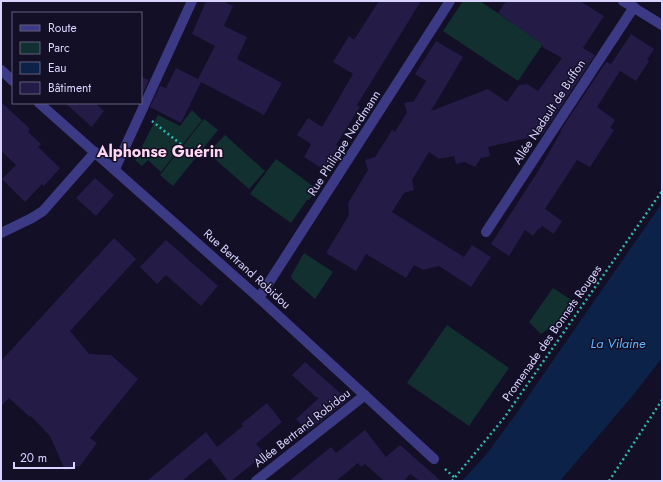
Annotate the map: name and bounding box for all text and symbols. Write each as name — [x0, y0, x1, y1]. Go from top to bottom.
legend — [12, 12, 142, 104]
text: Route — [48, 19, 77, 37]
text: Parc — [48, 39, 70, 57]
street label: Allée Nadault de Buffon — [508, 56, 590, 168]
text: Eau — [48, 59, 67, 77]
text: Bâtiment — [48, 79, 91, 97]
street label: Rue Philippe Nordmann — [303, 87, 385, 199]
district label: Alphonse Guérin — [96, 140, 223, 163]
street label: Rue Bertrand Robidou — [199, 225, 295, 313]
street label: Promenade des Bonnets Rouges — [498, 261, 606, 405]
water label: La Vilaine — [591, 334, 646, 353]
street label: Allée Bertrand Robidou — [250, 384, 354, 472]
scale bar — [14, 444, 74, 470]
text: 20 m — [20, 449, 47, 467]

